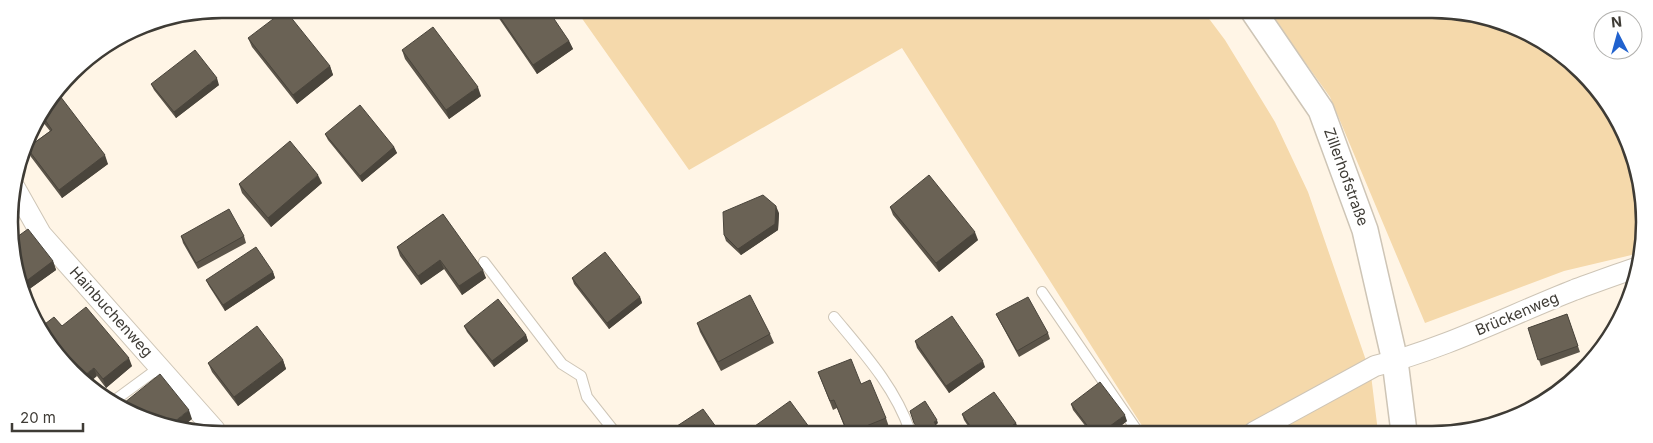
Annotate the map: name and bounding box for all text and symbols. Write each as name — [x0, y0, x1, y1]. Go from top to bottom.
north arrow — [1593, 10, 1643, 60]
text: N — [1610, 13, 1623, 31]
street label: Zillerhofstraße — [1320, 125, 1373, 228]
street label: Hainbuchenweg — [66, 263, 157, 361]
street label: Brückenweg — [1472, 288, 1561, 340]
scale bar — [12, 400, 84, 432]
text: 20 m — [20, 408, 56, 427]

